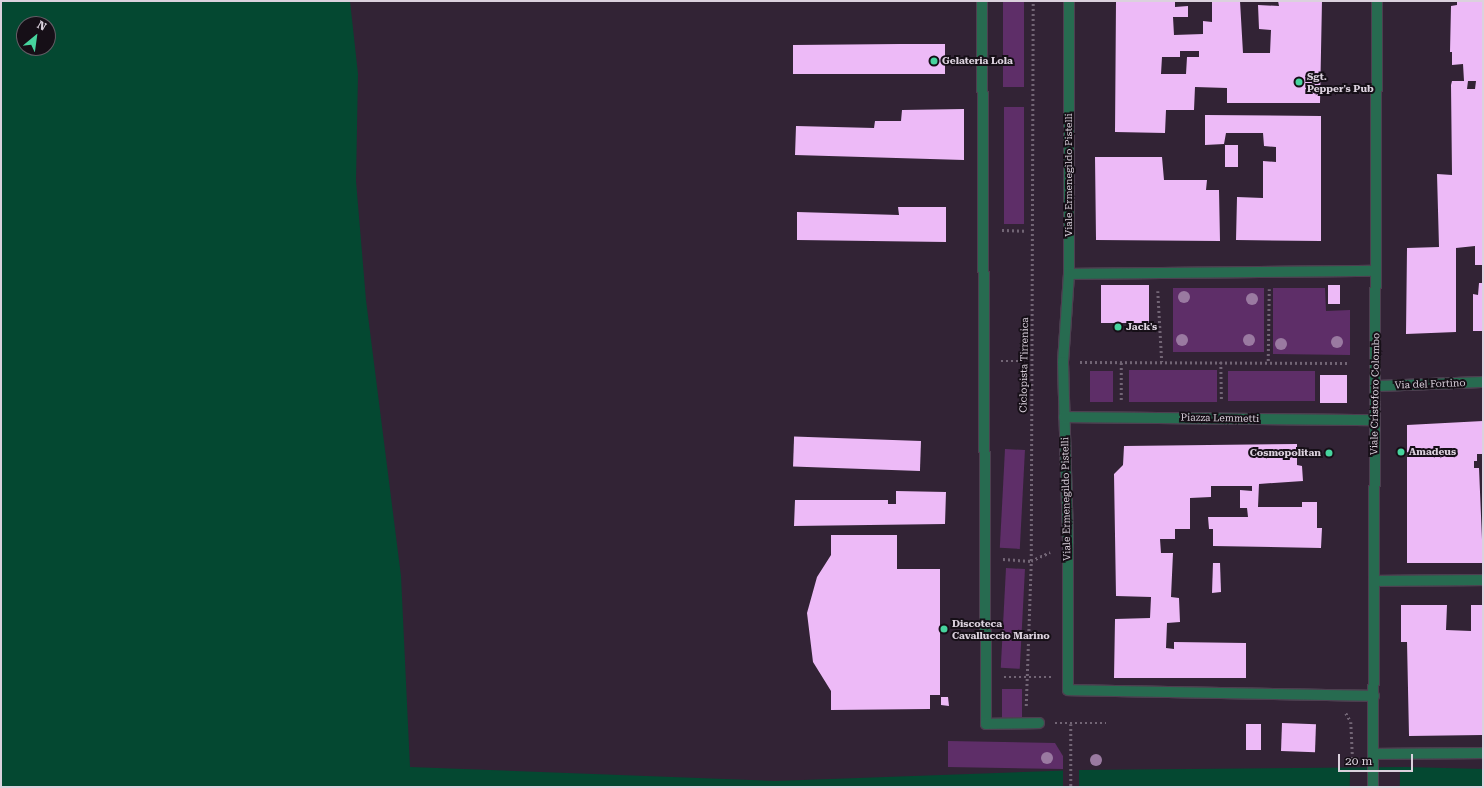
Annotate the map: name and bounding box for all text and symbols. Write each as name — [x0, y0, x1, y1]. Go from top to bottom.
north arrow — [16, 16, 56, 56]
text: N — [35, 18, 48, 34]
place label: Gelateria Lola — [942, 55, 1013, 67]
marker: Gelateria Lola — [929, 56, 939, 66]
place label: Sgt. Pepper's Pub — [1307, 70, 1374, 94]
marker: Sgt. Pepper's Pub — [1294, 77, 1304, 87]
street label: Viale Ermenegildo Pistelli — [1063, 113, 1075, 237]
street label: Ciclopista Tirrenica — [1017, 317, 1031, 413]
place label: Jack's — [1126, 321, 1157, 333]
marker: Jack's — [1113, 322, 1123, 332]
street label: Viale Cristoforo Colombo — [1368, 333, 1382, 455]
street label: Via del Fortino — [1394, 377, 1466, 391]
street label: Piazza Lemmetti — [1181, 411, 1259, 425]
street label: Viale Ermenegildo Pistelli — [1059, 437, 1073, 561]
place label: Amadeus — [1409, 446, 1456, 458]
place label: Cosmopolitan — [1250, 447, 1321, 459]
marker: Amadeus — [1396, 447, 1406, 457]
marker: Cosmopolitan — [1324, 448, 1334, 458]
place label: Discoteca Cavalluccio Marino — [952, 617, 1050, 640]
marker: Discoteca Cavalluccio Marino — [939, 624, 949, 634]
scale bar — [1340, 746, 1415, 772]
text: 20 m — [1345, 754, 1372, 768]

